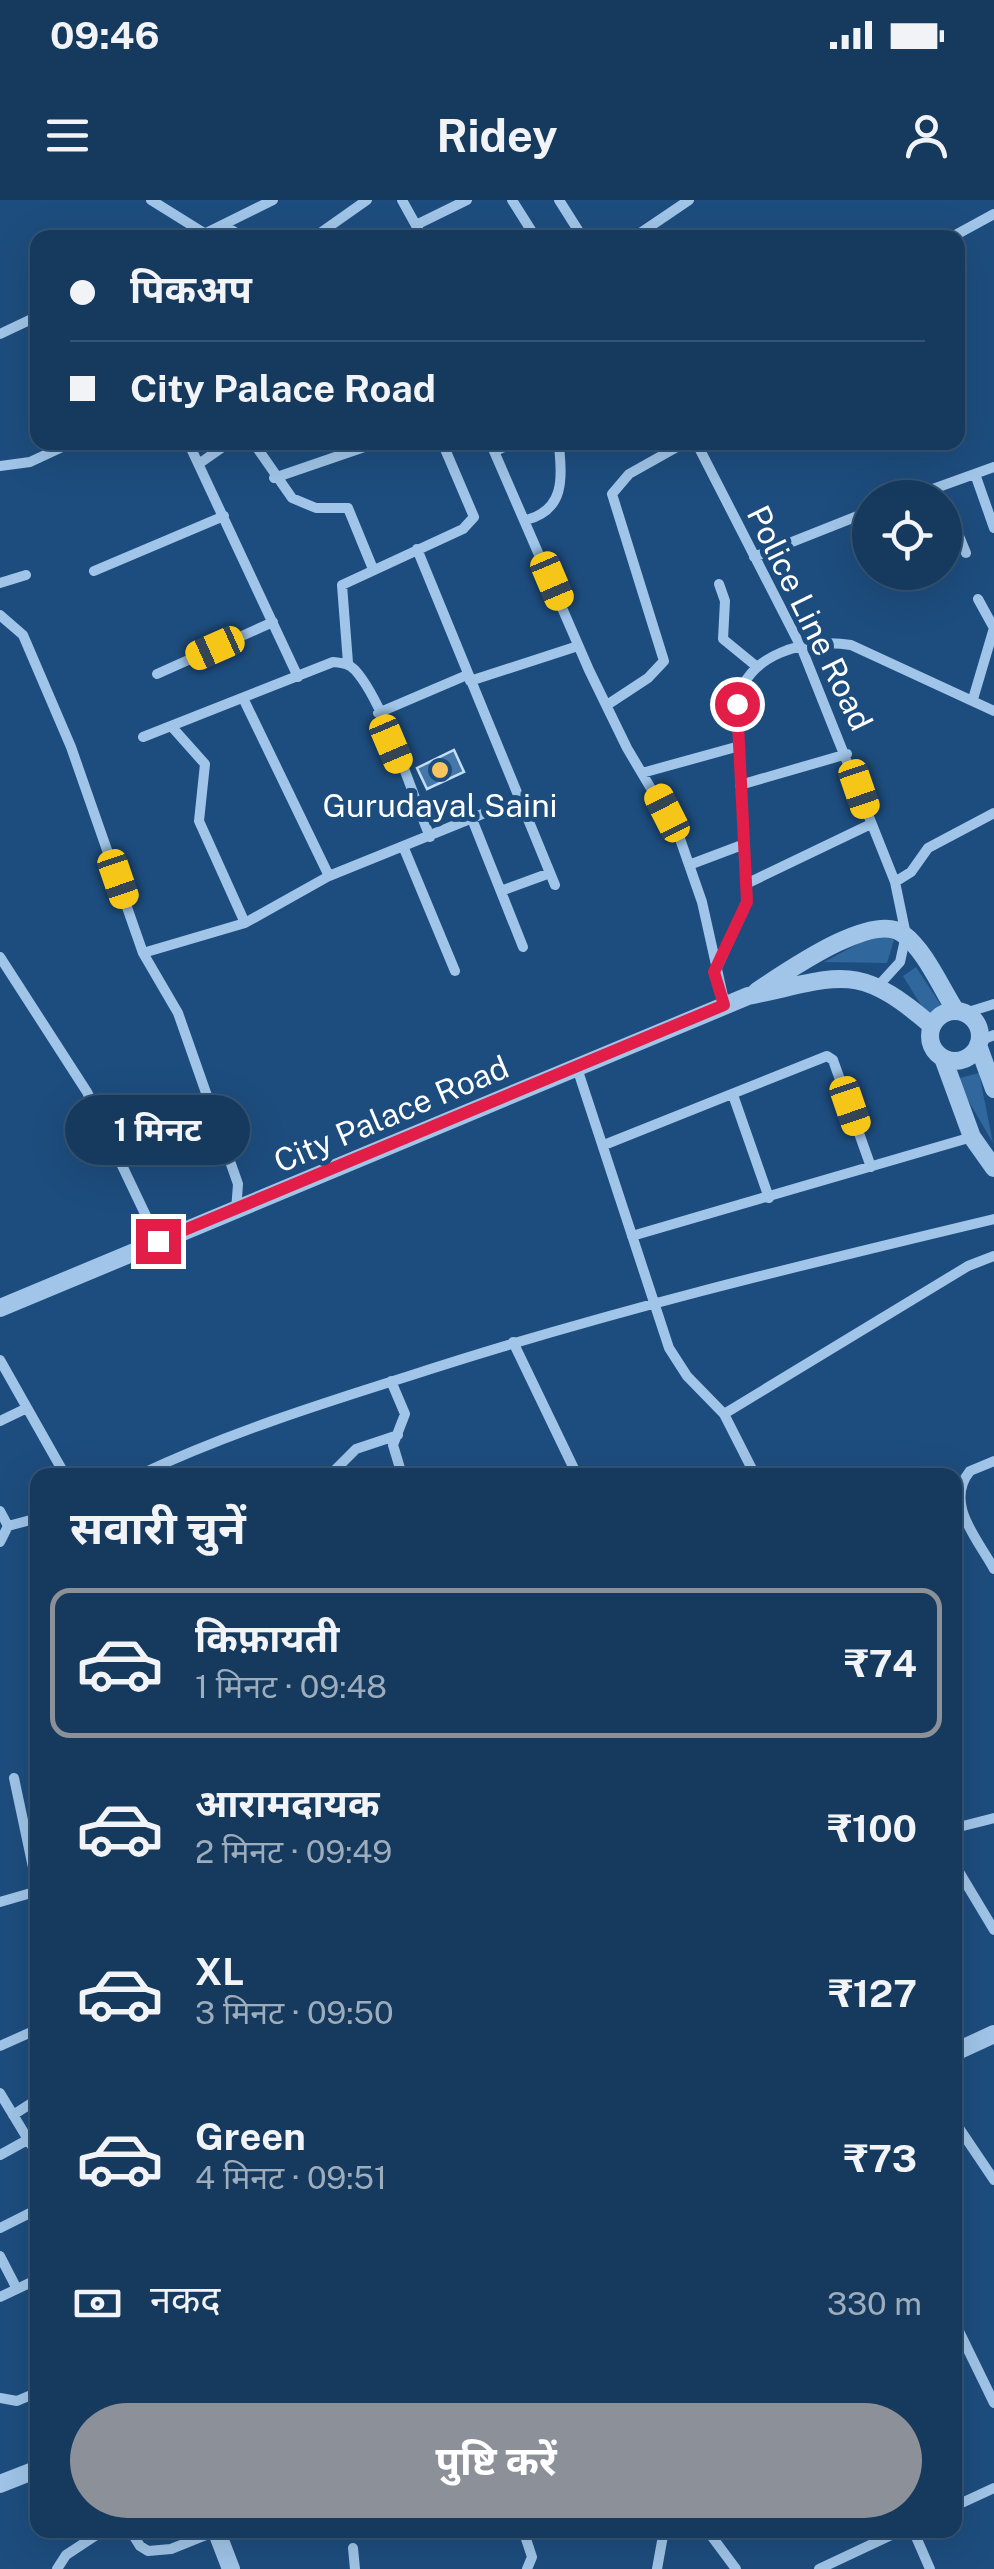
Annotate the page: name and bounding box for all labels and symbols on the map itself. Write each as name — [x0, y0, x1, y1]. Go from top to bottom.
street label: Police Line Road — [740, 500, 880, 736]
car — [526, 548, 578, 614]
car — [181, 622, 249, 674]
route start — [715, 682, 760, 727]
car — [365, 711, 417, 777]
car — [835, 756, 883, 822]
marker: Gurudayal Saini — [429, 759, 451, 781]
car — [640, 779, 694, 847]
place label: Gurudayal Saini — [322, 787, 558, 824]
car — [94, 846, 142, 912]
street label: City Palace Road — [268, 1048, 514, 1180]
car — [826, 1073, 874, 1139]
callout: 1 मिनट — [66, 1096, 250, 1166]
route end — [136, 1219, 181, 1264]

